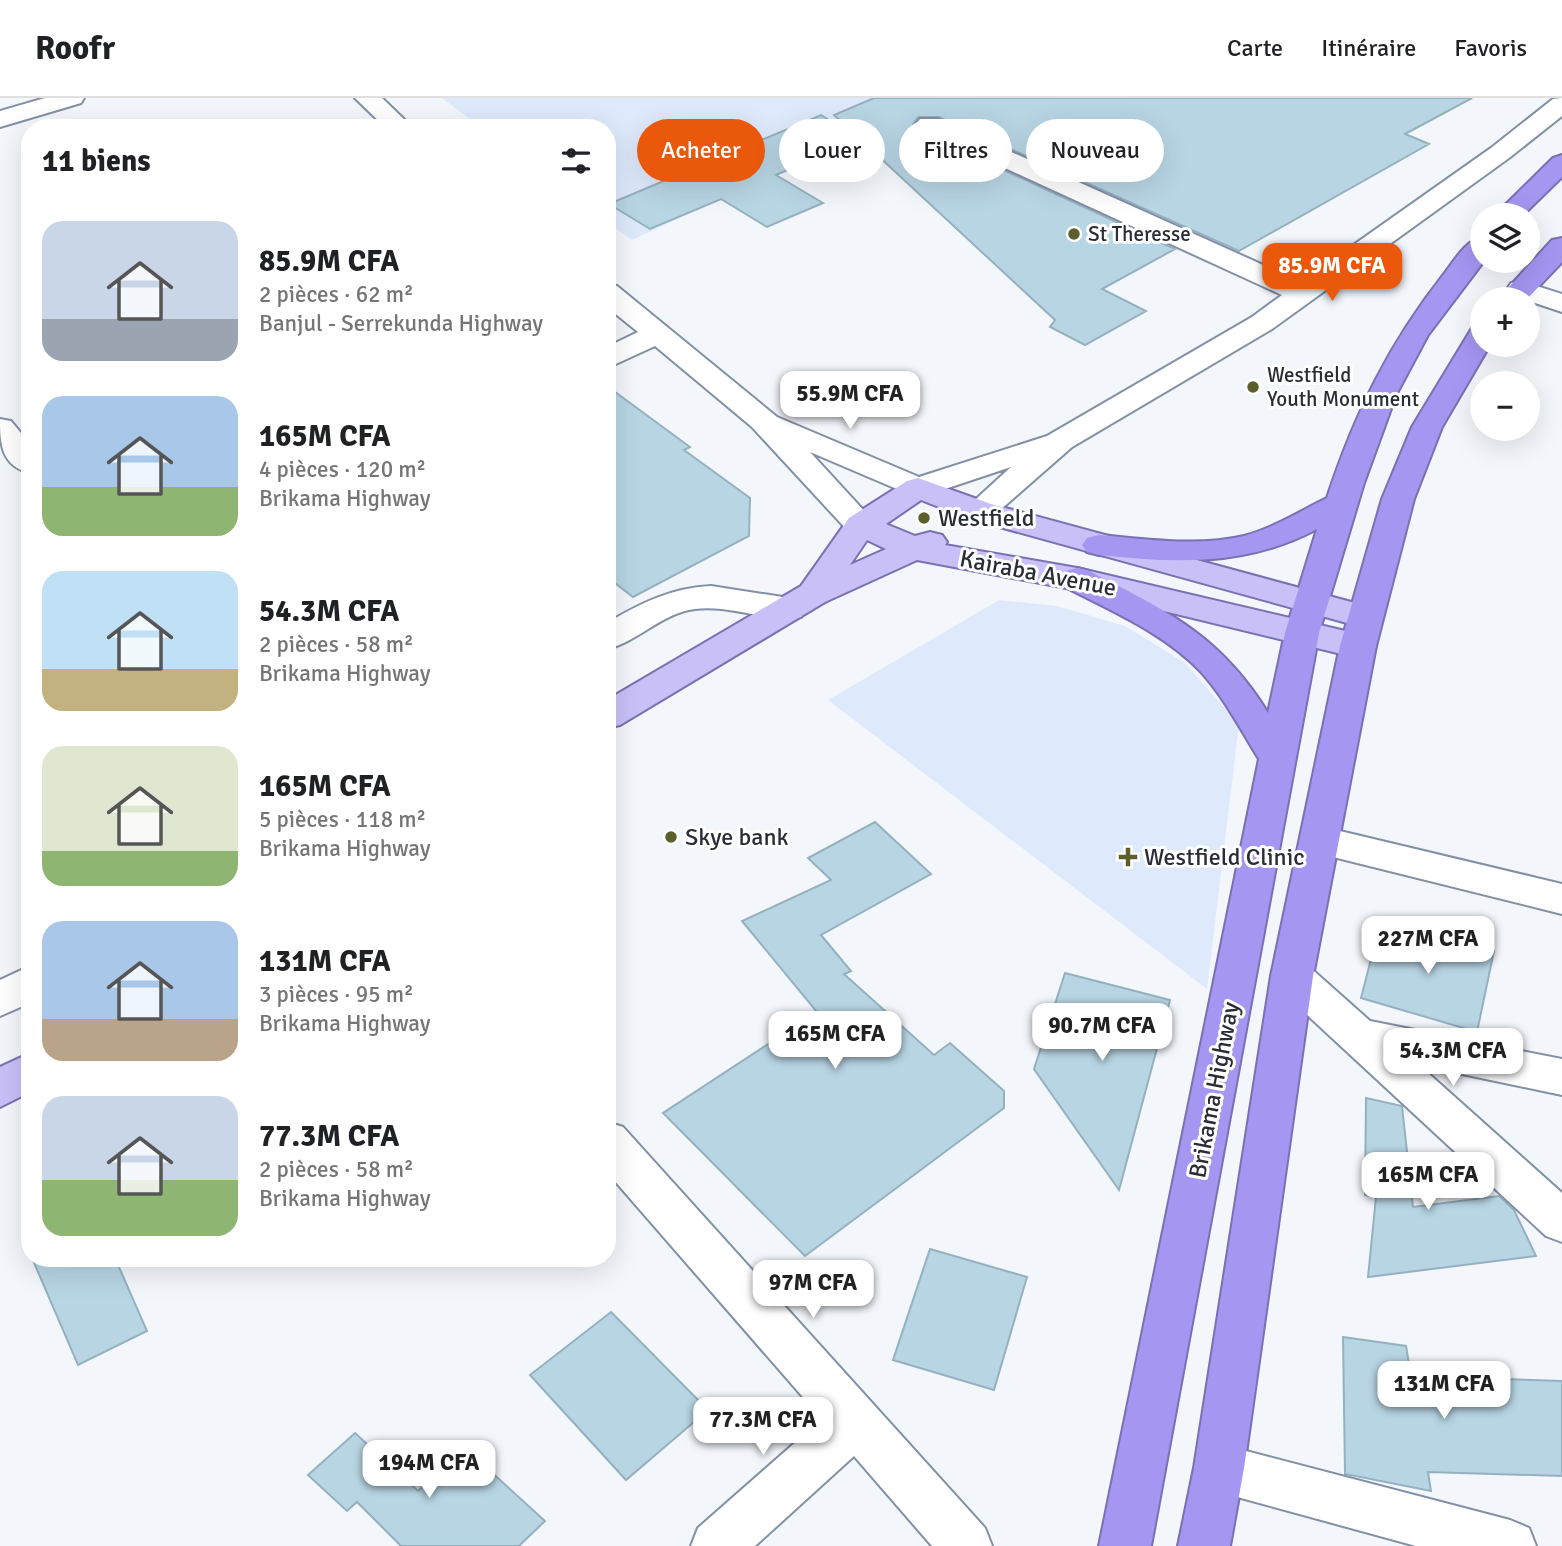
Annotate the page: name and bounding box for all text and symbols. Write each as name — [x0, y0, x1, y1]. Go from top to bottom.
text: Roofr — [35, 28, 115, 69]
text: Carte — [1227, 33, 1283, 63]
text: Itinéraire — [1321, 33, 1416, 63]
text: Favoris — [1454, 33, 1527, 63]
chip: Acheter — [637, 119, 765, 182]
chip: Louer — [779, 119, 885, 182]
chip: Filtres — [899, 119, 1012, 182]
chip: Nouveau — [1026, 119, 1164, 182]
icon: filters — [557, 142, 595, 180]
text: 11 biens — [42, 143, 151, 180]
map controls — [1470, 203, 1540, 441]
button: layers — [1470, 203, 1540, 273]
place label: St Theresse — [1088, 221, 1191, 247]
marker: St Theresse — [1066, 226, 1082, 242]
text: 85.9M CFA — [259, 243, 399, 280]
pin: 85.9M CFA — [1252, 244, 1412, 303]
icon: home — [98, 249, 182, 333]
text: 85.9M CFA — [1278, 251, 1386, 280]
text: 2 pièces · 62 m² — [259, 280, 414, 309]
button: + — [1470, 287, 1540, 357]
text: Banjul - Serrekunda Highway — [259, 309, 543, 338]
place label: Westfield Youth Monument — [1267, 362, 1419, 412]
button: − — [1470, 371, 1540, 441]
pin: 55.9M CFA — [770, 372, 930, 431]
text: 55.9M CFA — [796, 379, 904, 408]
marker: Westfield Youth Monument — [1245, 379, 1261, 395]
text: 165M CFA — [259, 418, 391, 455]
icon: home — [98, 424, 182, 508]
text: 4 pièces · 120 m² — [259, 455, 426, 484]
text: Brikama Highway — [259, 484, 431, 513]
place label: Westfield — [938, 503, 1034, 533]
marker: Westfield — [916, 510, 932, 526]
street label: Kairaba Avenue — [957, 543, 1119, 603]
text: 54.3M CFA — [259, 593, 399, 630]
icon: home — [98, 599, 182, 683]
text: 2 pièces · 58 m² — [259, 630, 414, 659]
text: Brikama Highway — [259, 659, 431, 688]
text: 165M CFA — [259, 768, 391, 805]
icon: home — [98, 774, 182, 858]
text: 5 pièces · 118 m² — [259, 805, 426, 834]
place label: Skye bank — [685, 822, 789, 852]
marker: Skye bank — [663, 829, 679, 845]
text: Brikama Highway — [259, 834, 431, 863]
place label: Westfield Clinic — [1144, 842, 1305, 872]
marker: Westfield Clinic — [1118, 847, 1138, 867]
pin: 227M CFA — [1356, 916, 1500, 976]
text: 227M CFA — [1378, 924, 1479, 953]
text: 131M CFA — [259, 943, 391, 980]
icon: home — [98, 949, 182, 1033]
text: 3 pièces · 95 m² — [259, 980, 414, 1009]
street label: Brikama Highway — [1182, 999, 1246, 1181]
pin: 90.7M CFA — [1022, 1004, 1182, 1063]
text: Brikama Highway — [259, 1009, 431, 1038]
text: 90.7M CFA — [1048, 1011, 1156, 1040]
pin: 165M CFA — [763, 1012, 907, 1071]
text: 165M CFA — [785, 1019, 886, 1048]
pin: 54.3M CFA — [1373, 1028, 1533, 1088]
text: 54.3M CFA — [1399, 1036, 1507, 1065]
text: 77.3M CFA — [259, 1118, 399, 1155]
icon: home — [98, 1124, 182, 1208]
pin: 165M CFA — [1356, 1152, 1500, 1212]
text: 2 pièces · 58 m² — [259, 1155, 414, 1184]
text: 165M CFA — [1378, 1160, 1479, 1189]
text: Brikama Highway — [259, 1184, 431, 1213]
pin: 97M CFA — [748, 1260, 878, 1320]
text: 97M CFA — [769, 1268, 857, 1297]
pin: 131M CFA — [1372, 1362, 1516, 1421]
text: 131M CFA — [1394, 1369, 1495, 1398]
pin: 77.3M CFA — [683, 1398, 843, 1457]
text: 77.3M CFA — [709, 1405, 817, 1434]
pin: 194M CFA — [357, 1440, 501, 1500]
text: 194M CFA — [379, 1448, 480, 1477]

